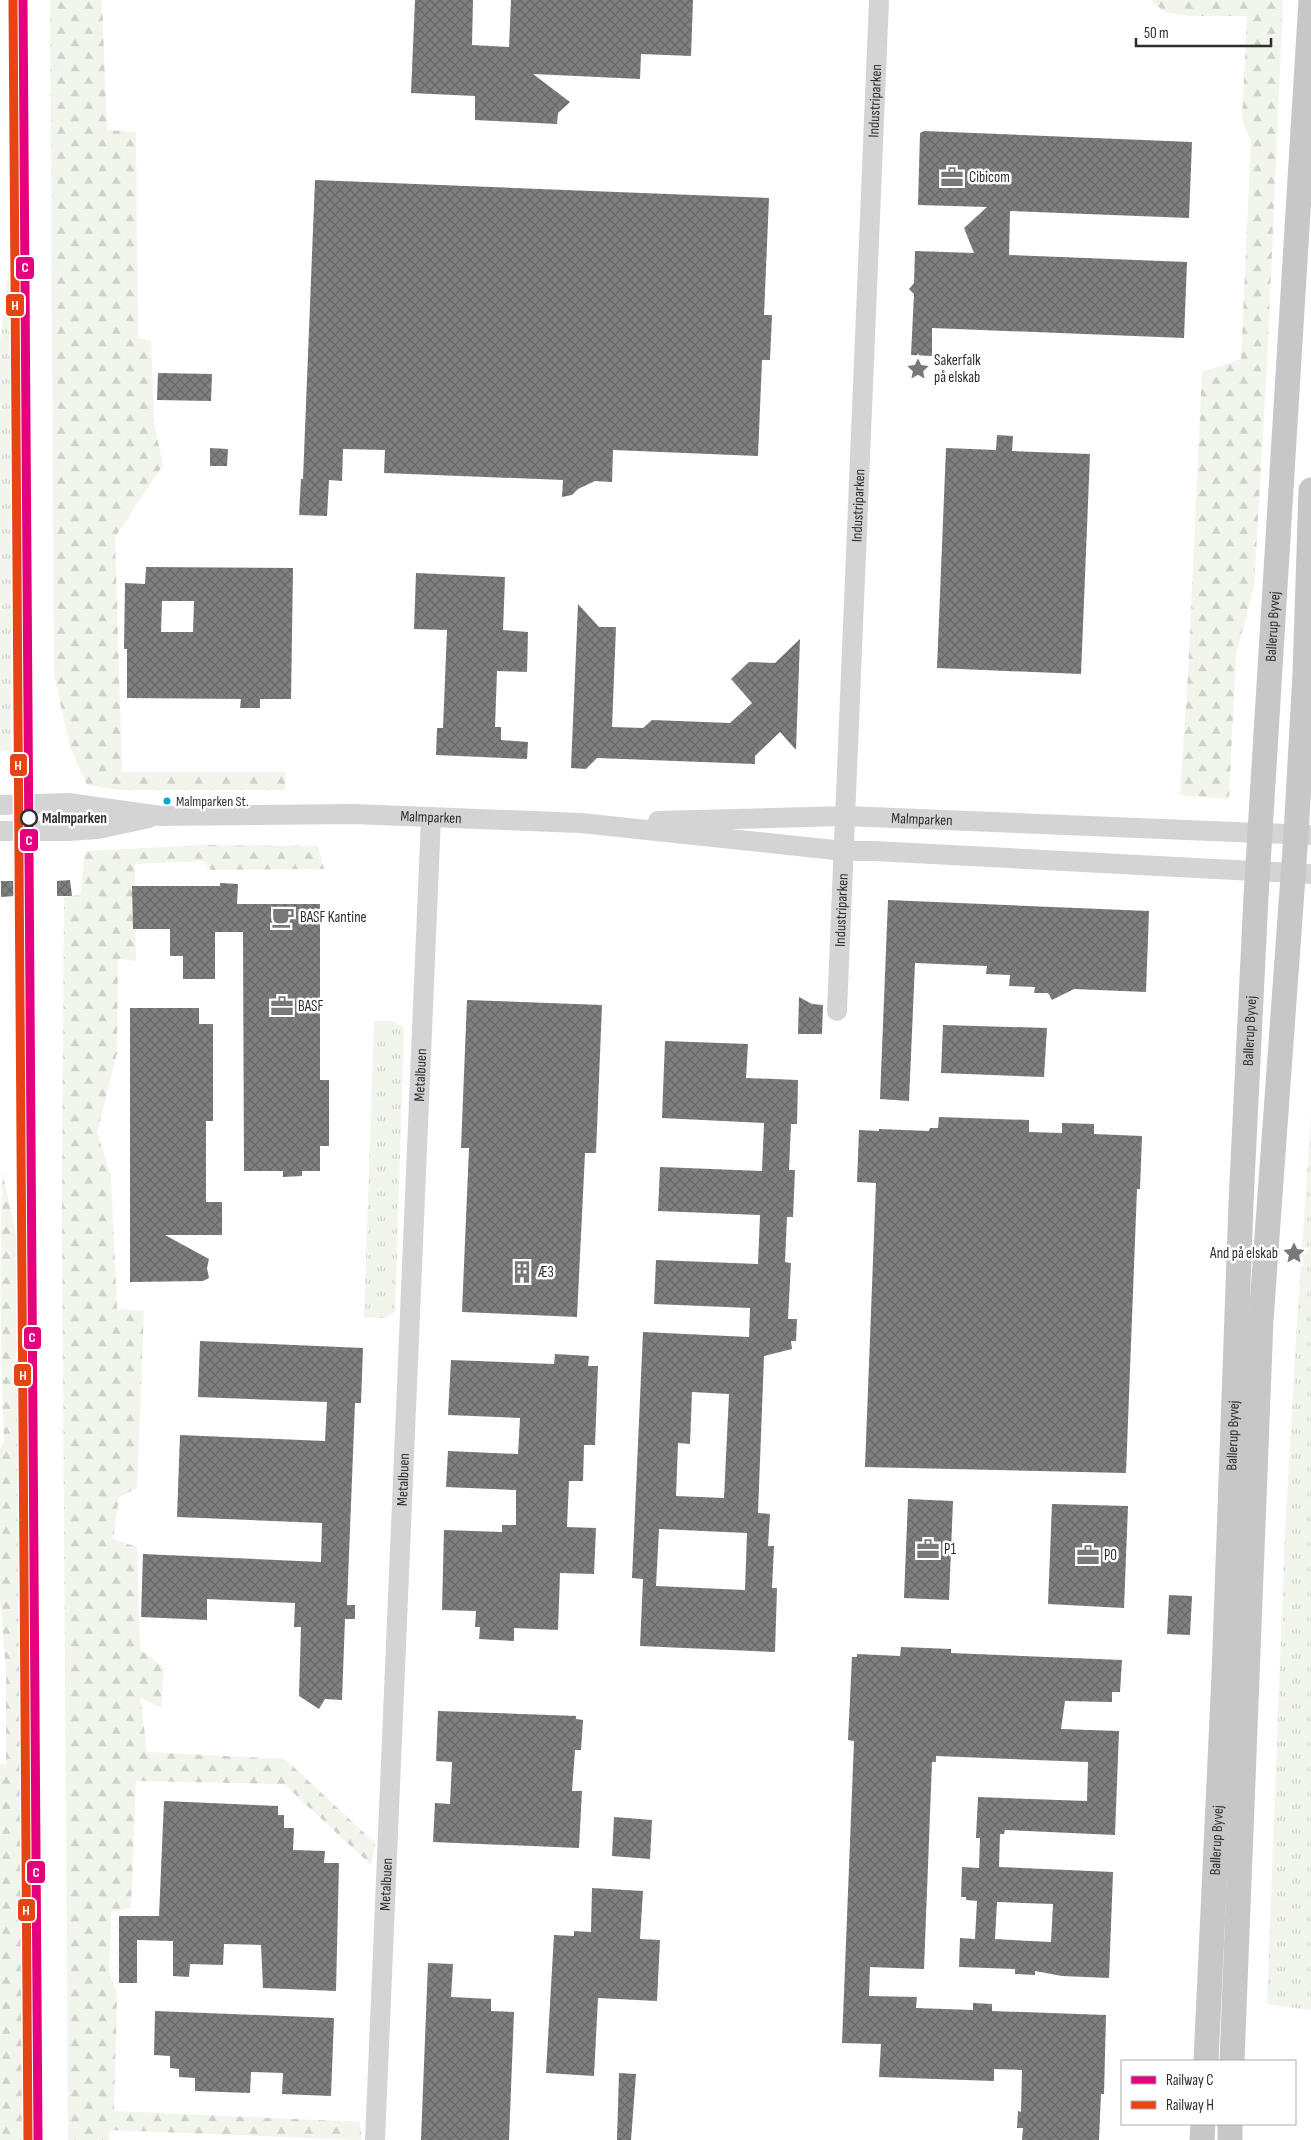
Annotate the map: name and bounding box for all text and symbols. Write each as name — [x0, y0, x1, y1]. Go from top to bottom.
scale bar — [1136, 15, 1271, 47]
text: 50 m — [1144, 24, 1169, 43]
street label: Industriparken — [864, 64, 886, 138]
office icon: Cibicom — [939, 164, 965, 190]
place label: Cibicom — [969, 168, 1010, 187]
line badge: C — [15, 256, 35, 280]
text: C — [21, 259, 29, 276]
line badge: H — [5, 293, 25, 317]
text: H — [11, 297, 19, 314]
place label: Sakerfalk på elskab — [934, 351, 981, 387]
place icon: Sakerfalk på elskab — [905, 356, 931, 382]
street label: Industriparken — [847, 468, 869, 542]
street label: Ballerup Byvej — [1261, 591, 1284, 662]
line badge: H — [9, 753, 28, 777]
text: H — [14, 757, 22, 774]
place label: Malmparken St. — [176, 793, 249, 810]
marker: Malmparken St. — [162, 796, 172, 806]
street label: Malmparken — [400, 806, 462, 828]
street label: Malmparken — [891, 808, 953, 830]
marker: Malmparken — [20, 809, 38, 827]
place label: Malmparken — [42, 809, 107, 828]
line badge: C — [19, 828, 39, 852]
text: C — [25, 832, 33, 849]
street label: Industriparken — [830, 873, 852, 947]
cafe icon: BASF Kantine — [270, 904, 296, 930]
place label: BASF Kantine — [300, 908, 367, 927]
office icon: BASF — [269, 993, 295, 1019]
street label: Ballerup Byvej — [1238, 995, 1261, 1066]
place label: BASF — [298, 997, 323, 1016]
street label: Metalbuen — [410, 1048, 431, 1102]
place icon: And på elskab — [1281, 1240, 1307, 1266]
place label: And på elskab — [1209, 1244, 1278, 1263]
building icon: Æ3 — [509, 1259, 535, 1285]
place label: Æ3 — [537, 1263, 554, 1282]
line badge: C — [23, 1326, 42, 1350]
text: C — [28, 1329, 36, 1346]
line badge: H — [13, 1363, 32, 1387]
text: H — [19, 1367, 27, 1384]
street label: Ballerup Byvej — [1222, 1400, 1243, 1471]
street label: Metalbuen — [392, 1453, 414, 1506]
office icon: P1 — [915, 1536, 941, 1562]
place label: P1 — [944, 1540, 957, 1559]
office icon: P0 — [1075, 1542, 1101, 1568]
place label: P0 — [1104, 1546, 1117, 1565]
street label: Ballerup Byvej — [1205, 1804, 1227, 1876]
street label: Metalbuen — [375, 1857, 396, 1911]
line badge: C — [26, 1860, 46, 1884]
text: C — [32, 1864, 40, 1881]
line badge: H — [17, 1898, 36, 1922]
text: H — [22, 1902, 30, 1919]
legend — [1121, 2060, 1296, 2125]
text: Railway C — [1166, 2071, 1213, 2090]
text: Railway H — [1166, 2096, 1214, 2115]

